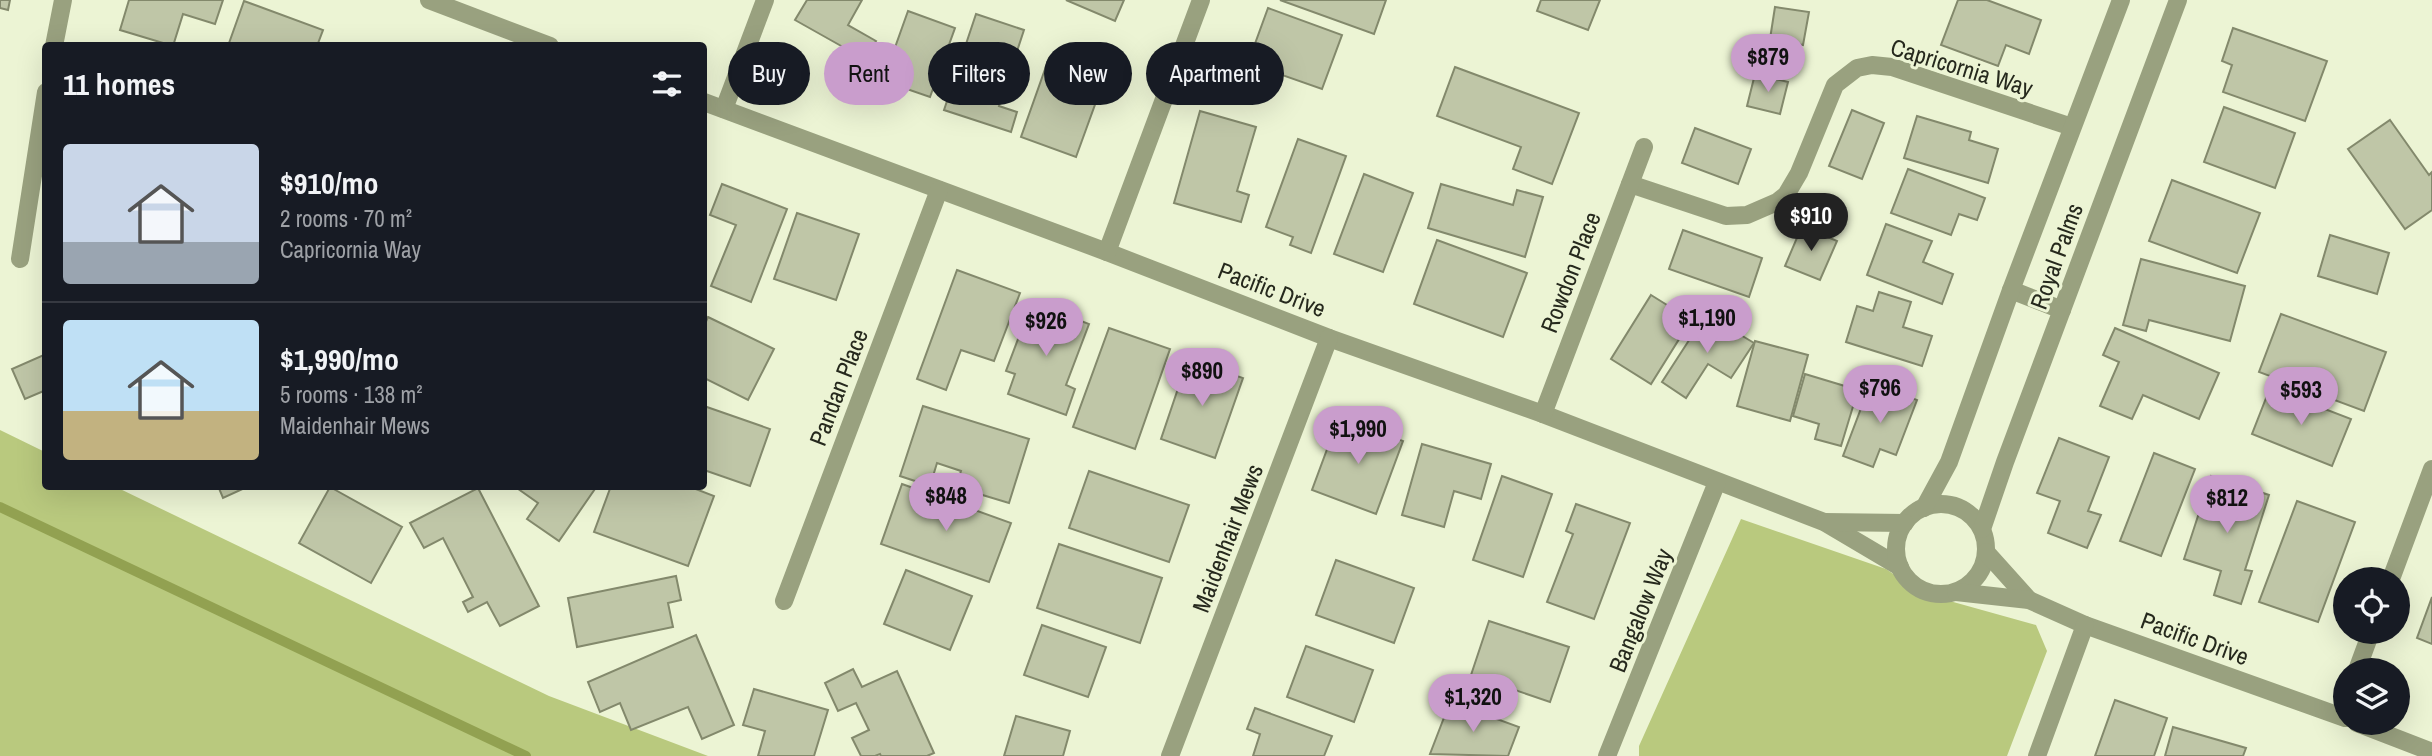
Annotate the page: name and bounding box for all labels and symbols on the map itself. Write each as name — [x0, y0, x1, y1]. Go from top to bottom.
street label: Capricornia Way — [1887, 30, 2037, 104]
pin: $879 — [1727, 34, 1809, 94]
pin: $910 — [1770, 194, 1852, 253]
street label: Royal Palms — [2022, 199, 2090, 313]
street label: Rowdon Place — [1532, 207, 1608, 337]
street label: Pacific Drive — [1214, 254, 1330, 324]
pin: $1,190 — [1650, 296, 1764, 355]
pin: $926 — [1005, 298, 1087, 358]
street label: Pandan Place — [801, 324, 875, 450]
pin: $890 — [1161, 348, 1243, 408]
pin: $796 — [1839, 366, 1921, 425]
pin: $593 — [2260, 368, 2342, 427]
pin: $1,990 — [1301, 406, 1415, 466]
street label: Maidenhair Mews — [1184, 459, 1270, 617]
pin: $848 — [905, 474, 987, 533]
pin: $812 — [2186, 476, 2268, 535]
street label: Bangalow Way — [1601, 543, 1679, 677]
street label: Pacific Drive — [2137, 604, 2253, 672]
pin: $1,320 — [1416, 674, 1530, 734]

